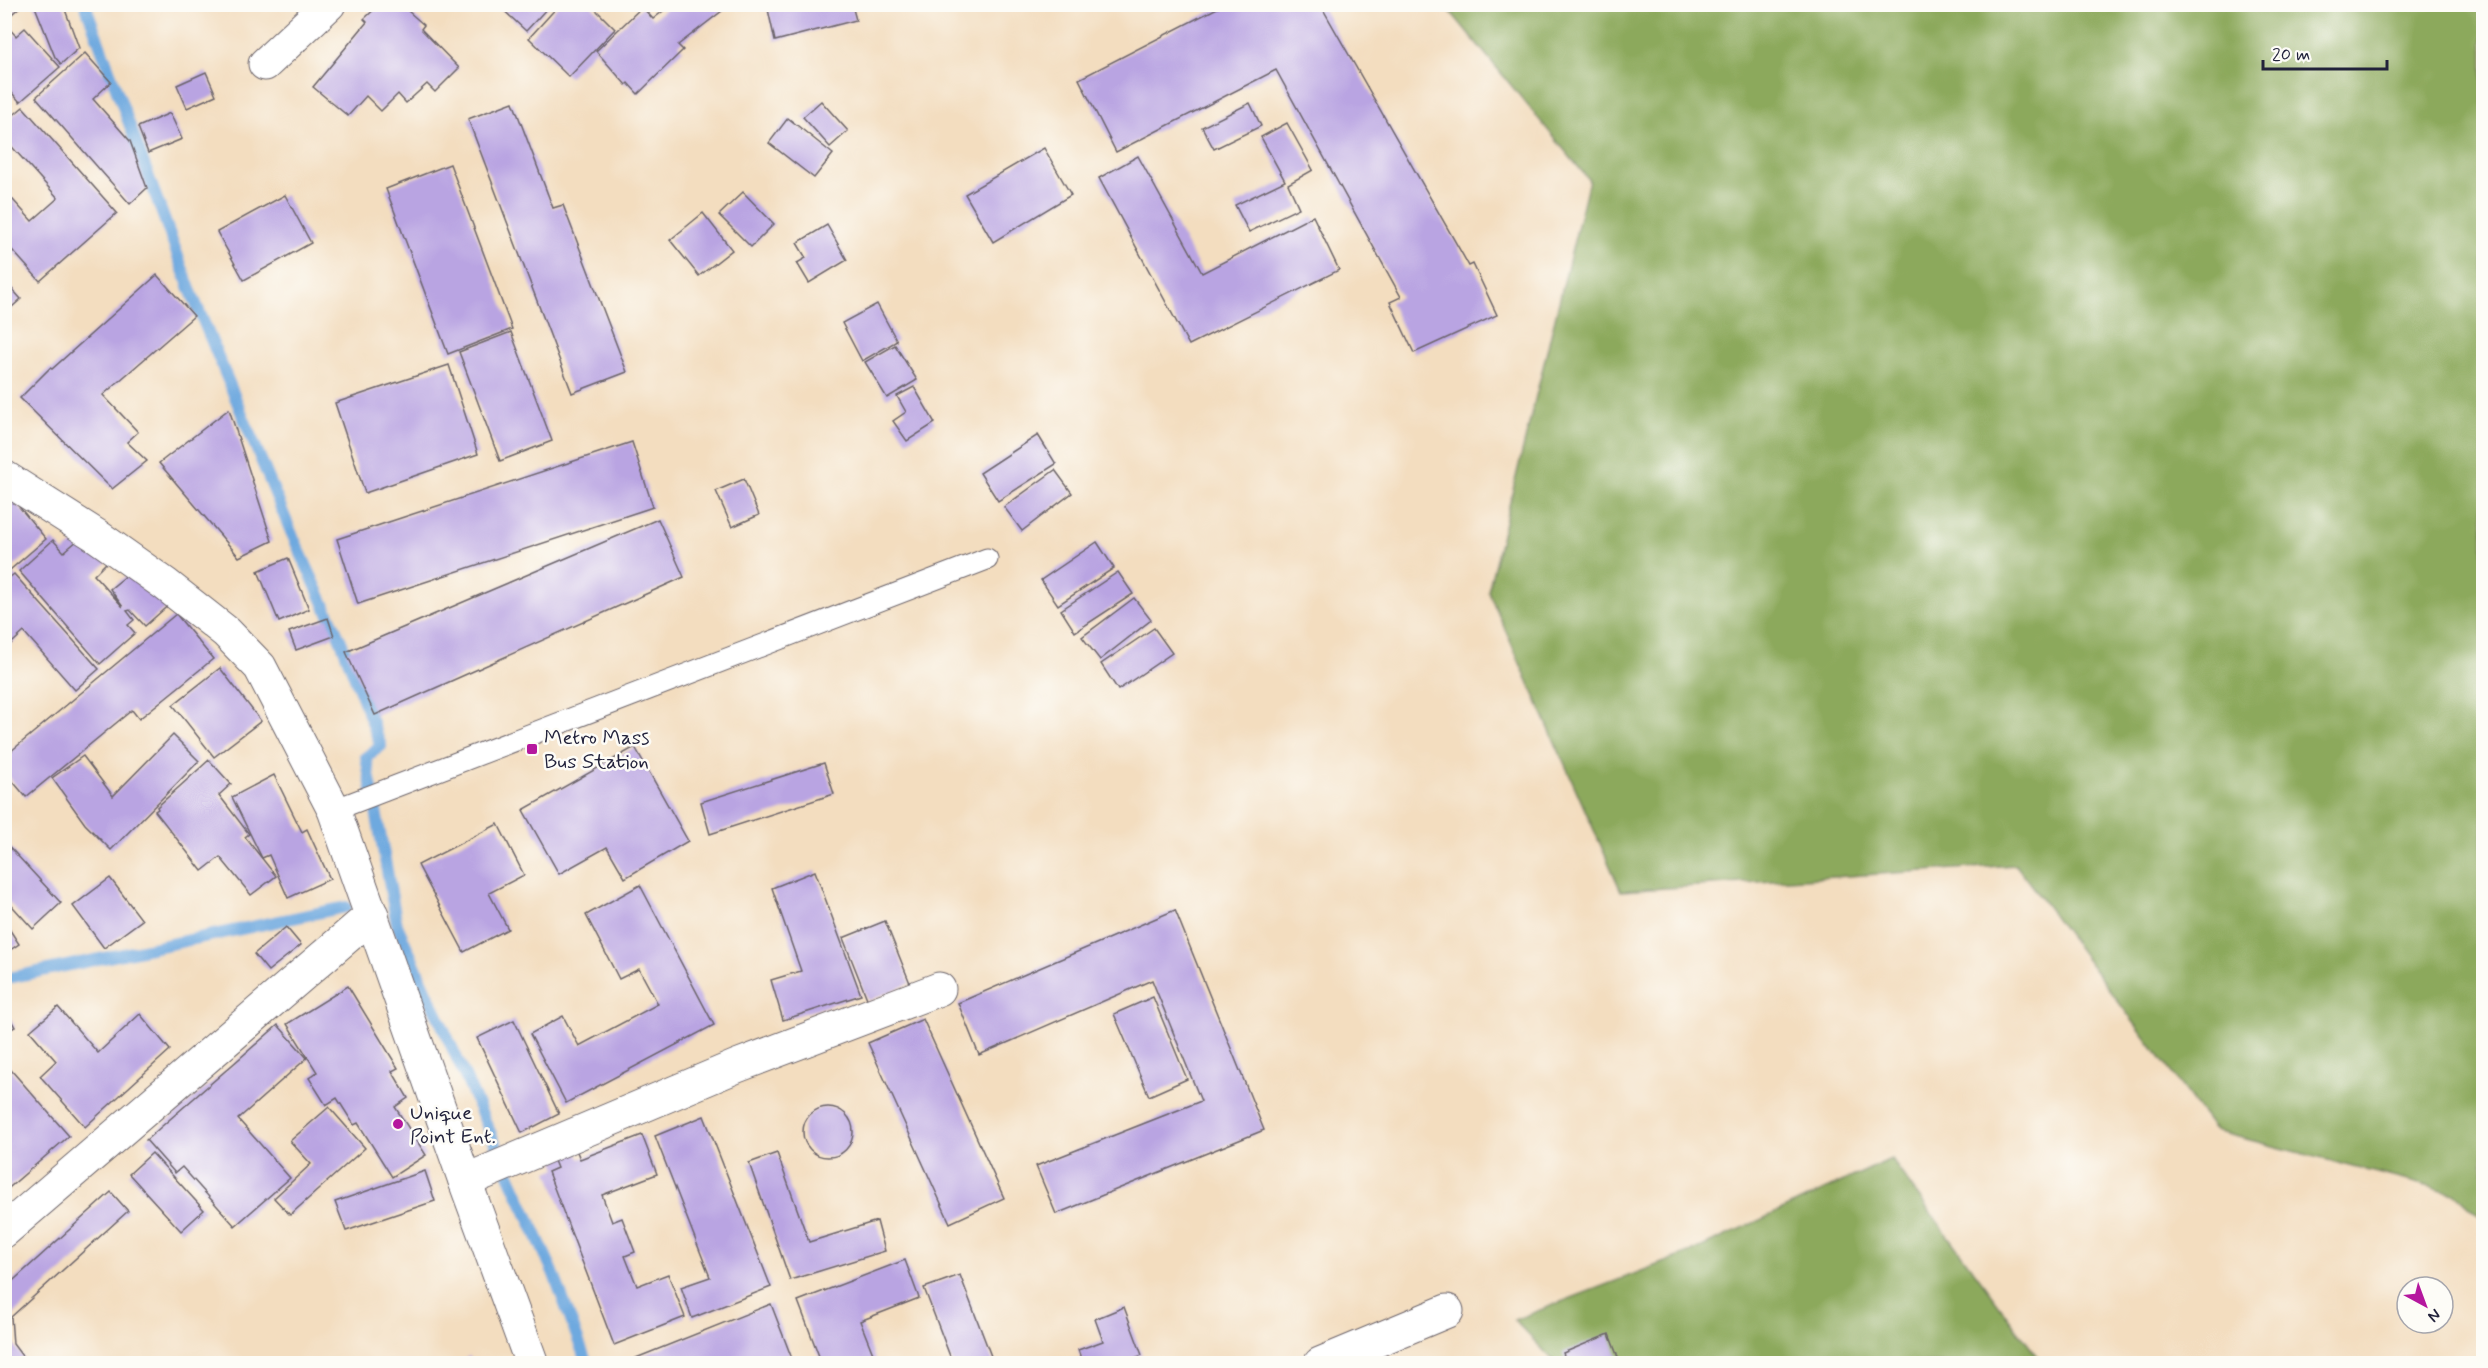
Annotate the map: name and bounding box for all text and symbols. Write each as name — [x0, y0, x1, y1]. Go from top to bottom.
scale bar — [2263, 33, 2388, 71]
text: 20 m — [2272, 43, 2310, 67]
place label: Metro Mass Bus Station — [544, 724, 649, 776]
marker: Metro Mass Bus Station — [525, 742, 539, 756]
place label: Unique Point Ent. — [410, 1099, 496, 1151]
marker: Unique Point Ent. — [391, 1117, 405, 1131]
north arrow — [2395, 1275, 2455, 1335]
text: N — [2423, 1304, 2445, 1327]

